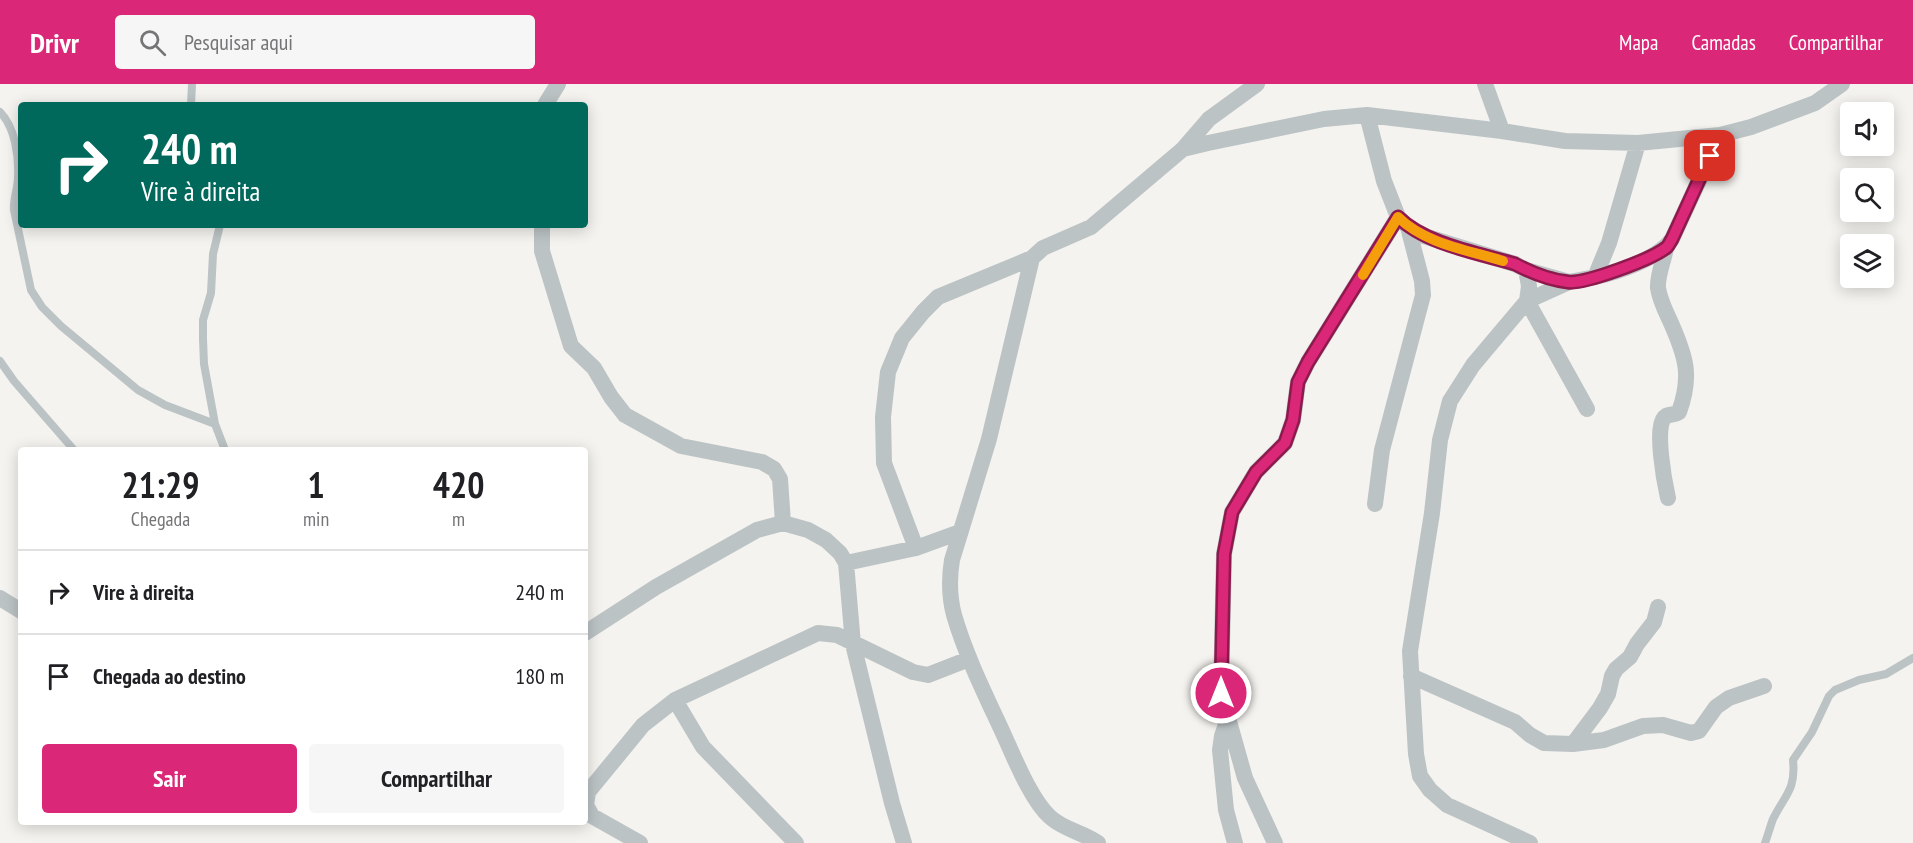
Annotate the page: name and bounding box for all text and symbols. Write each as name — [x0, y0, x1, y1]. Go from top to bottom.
search box — [115, 15, 535, 69]
text: Drivr — [30, 24, 79, 61]
icon: search — [136, 26, 169, 59]
text: Pesquisar aqui — [184, 28, 293, 56]
text: Mapa — [1619, 29, 1658, 56]
text: Camadas — [1691, 29, 1756, 56]
text: Compartilhar — [1789, 29, 1883, 56]
map controls — [1840, 102, 1894, 288]
button: sound — [1840, 102, 1894, 156]
text: 240 m — [141, 121, 238, 176]
icon: right — [42, 126, 120, 204]
pin — [1684, 130, 1735, 181]
icon: arrive — [1693, 139, 1726, 172]
button: search — [1840, 168, 1894, 222]
text: Vire à direita — [141, 174, 260, 208]
button: layers — [1840, 234, 1894, 288]
text: 21:29 — [122, 461, 199, 508]
text: 1 — [307, 461, 325, 508]
text: 420 — [433, 461, 484, 508]
text: Chegada — [131, 506, 190, 532]
text: min — [303, 506, 329, 532]
text: m — [452, 506, 465, 532]
icon: right — [42, 576, 75, 609]
text: Vire à direita — [93, 578, 194, 606]
text: 240 m — [515, 578, 564, 606]
icon: arrive — [42, 660, 75, 693]
position arrow — [1189, 661, 1253, 725]
text: Chegada ao destino — [93, 662, 246, 690]
text: 180 m — [515, 662, 564, 690]
button: Sair — [42, 744, 297, 813]
button: Compartilhar — [309, 744, 564, 813]

